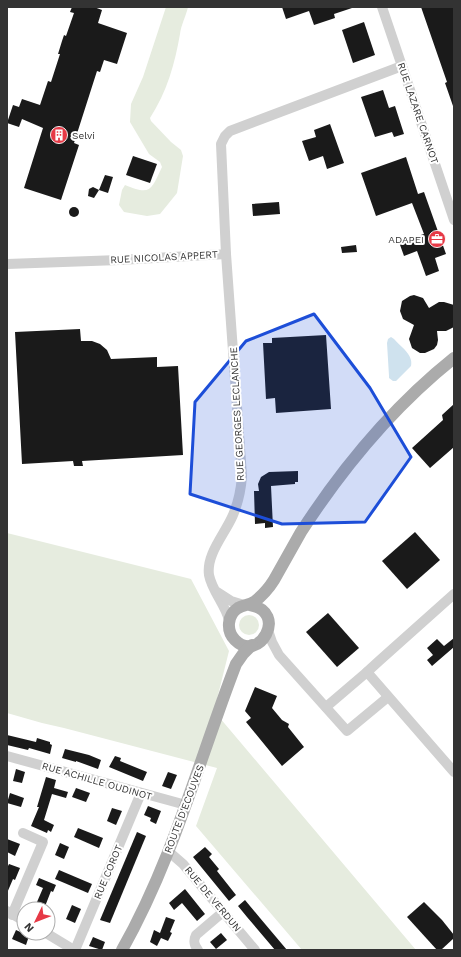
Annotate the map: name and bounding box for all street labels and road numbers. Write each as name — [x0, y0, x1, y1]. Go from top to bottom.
street label: RUE LAZARE CARNOT — [396, 61, 440, 165]
street label: RUE NICOLAS APPERT — [110, 249, 218, 265]
street label: RUE GEORGES LECLANCHE — [228, 347, 246, 481]
street label: RUE ACHILLE OUDINOT — [41, 760, 153, 802]
street label: ROUTE D'ECOUVES — [162, 763, 206, 855]
street label: RUE COROT — [92, 843, 124, 901]
street label: RUE DE VERDUN — [183, 864, 243, 934]

